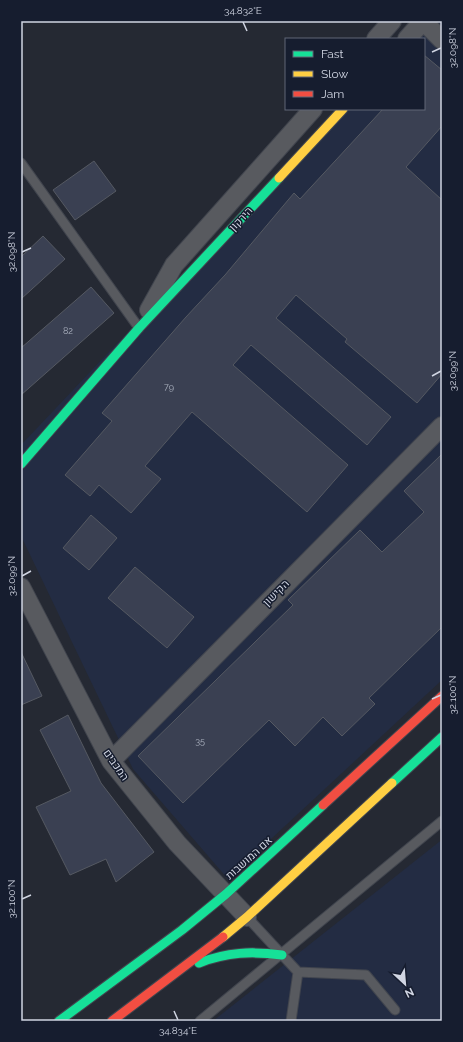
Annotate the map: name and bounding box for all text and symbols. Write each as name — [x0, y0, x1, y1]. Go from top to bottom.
text: 34.832°E — [224, 5, 262, 16]
text: 32.098°N — [447, 28, 458, 68]
legend — [285, 38, 425, 110]
text: Fast — [321, 47, 344, 61]
text: Slow — [321, 67, 348, 81]
text: Jam — [321, 87, 344, 101]
street label: הירקון — [227, 204, 255, 234]
text: 32.098°N — [6, 232, 17, 272]
house number: 82 — [63, 326, 73, 336]
text: 32.099°N — [447, 351, 458, 391]
house number: 79 — [164, 382, 174, 392]
text: 32.099°N — [6, 556, 17, 596]
street label: הקישון — [260, 577, 292, 609]
text: 32.100°N — [447, 675, 458, 715]
house number: 35 — [195, 736, 205, 746]
street label: המכבים — [101, 747, 131, 783]
street label: אם המושבות — [223, 834, 275, 882]
text: 32.100°N — [6, 879, 17, 919]
north arrow — [385, 964, 425, 1004]
text: N — [403, 985, 416, 1000]
text: 34.834°E — [159, 1025, 197, 1036]

